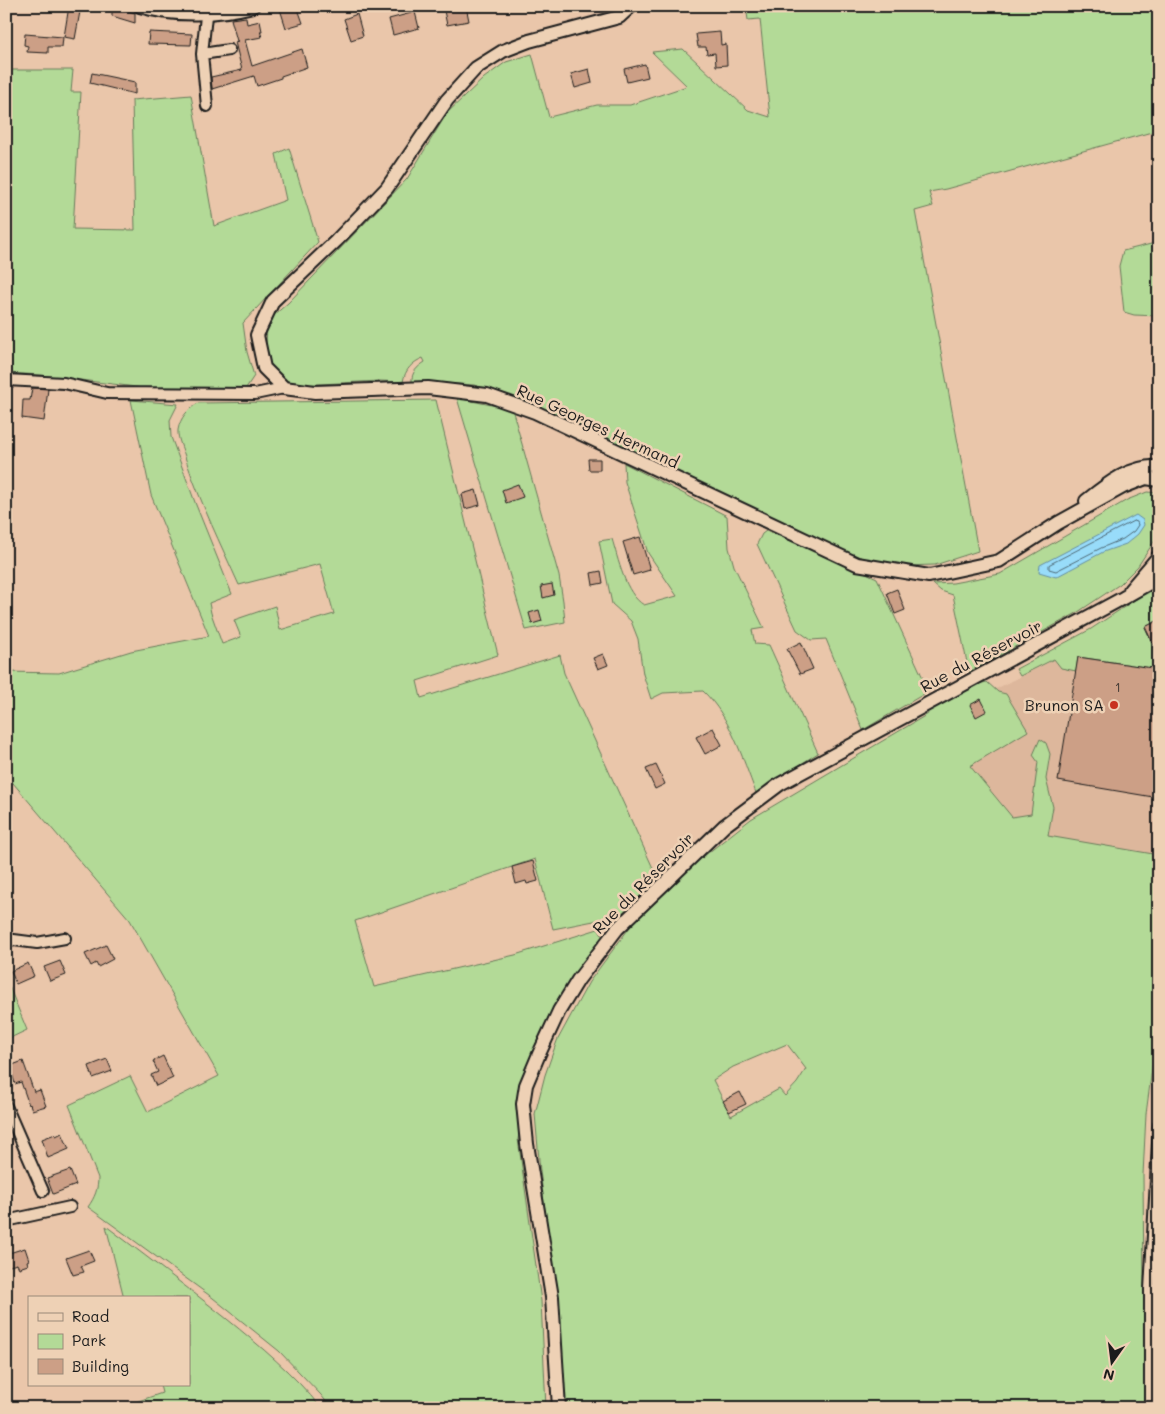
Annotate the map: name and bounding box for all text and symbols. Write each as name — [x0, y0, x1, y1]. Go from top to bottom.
street label: Rue Georges Hermand — [514, 379, 683, 472]
street label: Rue du Réservoir — [916, 615, 1045, 697]
house number: 1 — [1115, 677, 1121, 696]
place label: Brunon SA — [1025, 694, 1104, 715]
marker: Brunon SA — [1108, 699, 1120, 711]
street label: Rue du Réservoir — [587, 827, 698, 938]
legend — [28, 1296, 190, 1386]
text: Road — [72, 1306, 109, 1326]
text: Park — [72, 1330, 106, 1350]
north arrow — [1088, 1336, 1138, 1386]
text: Building — [72, 1356, 129, 1376]
text: N — [1101, 1365, 1116, 1386]

